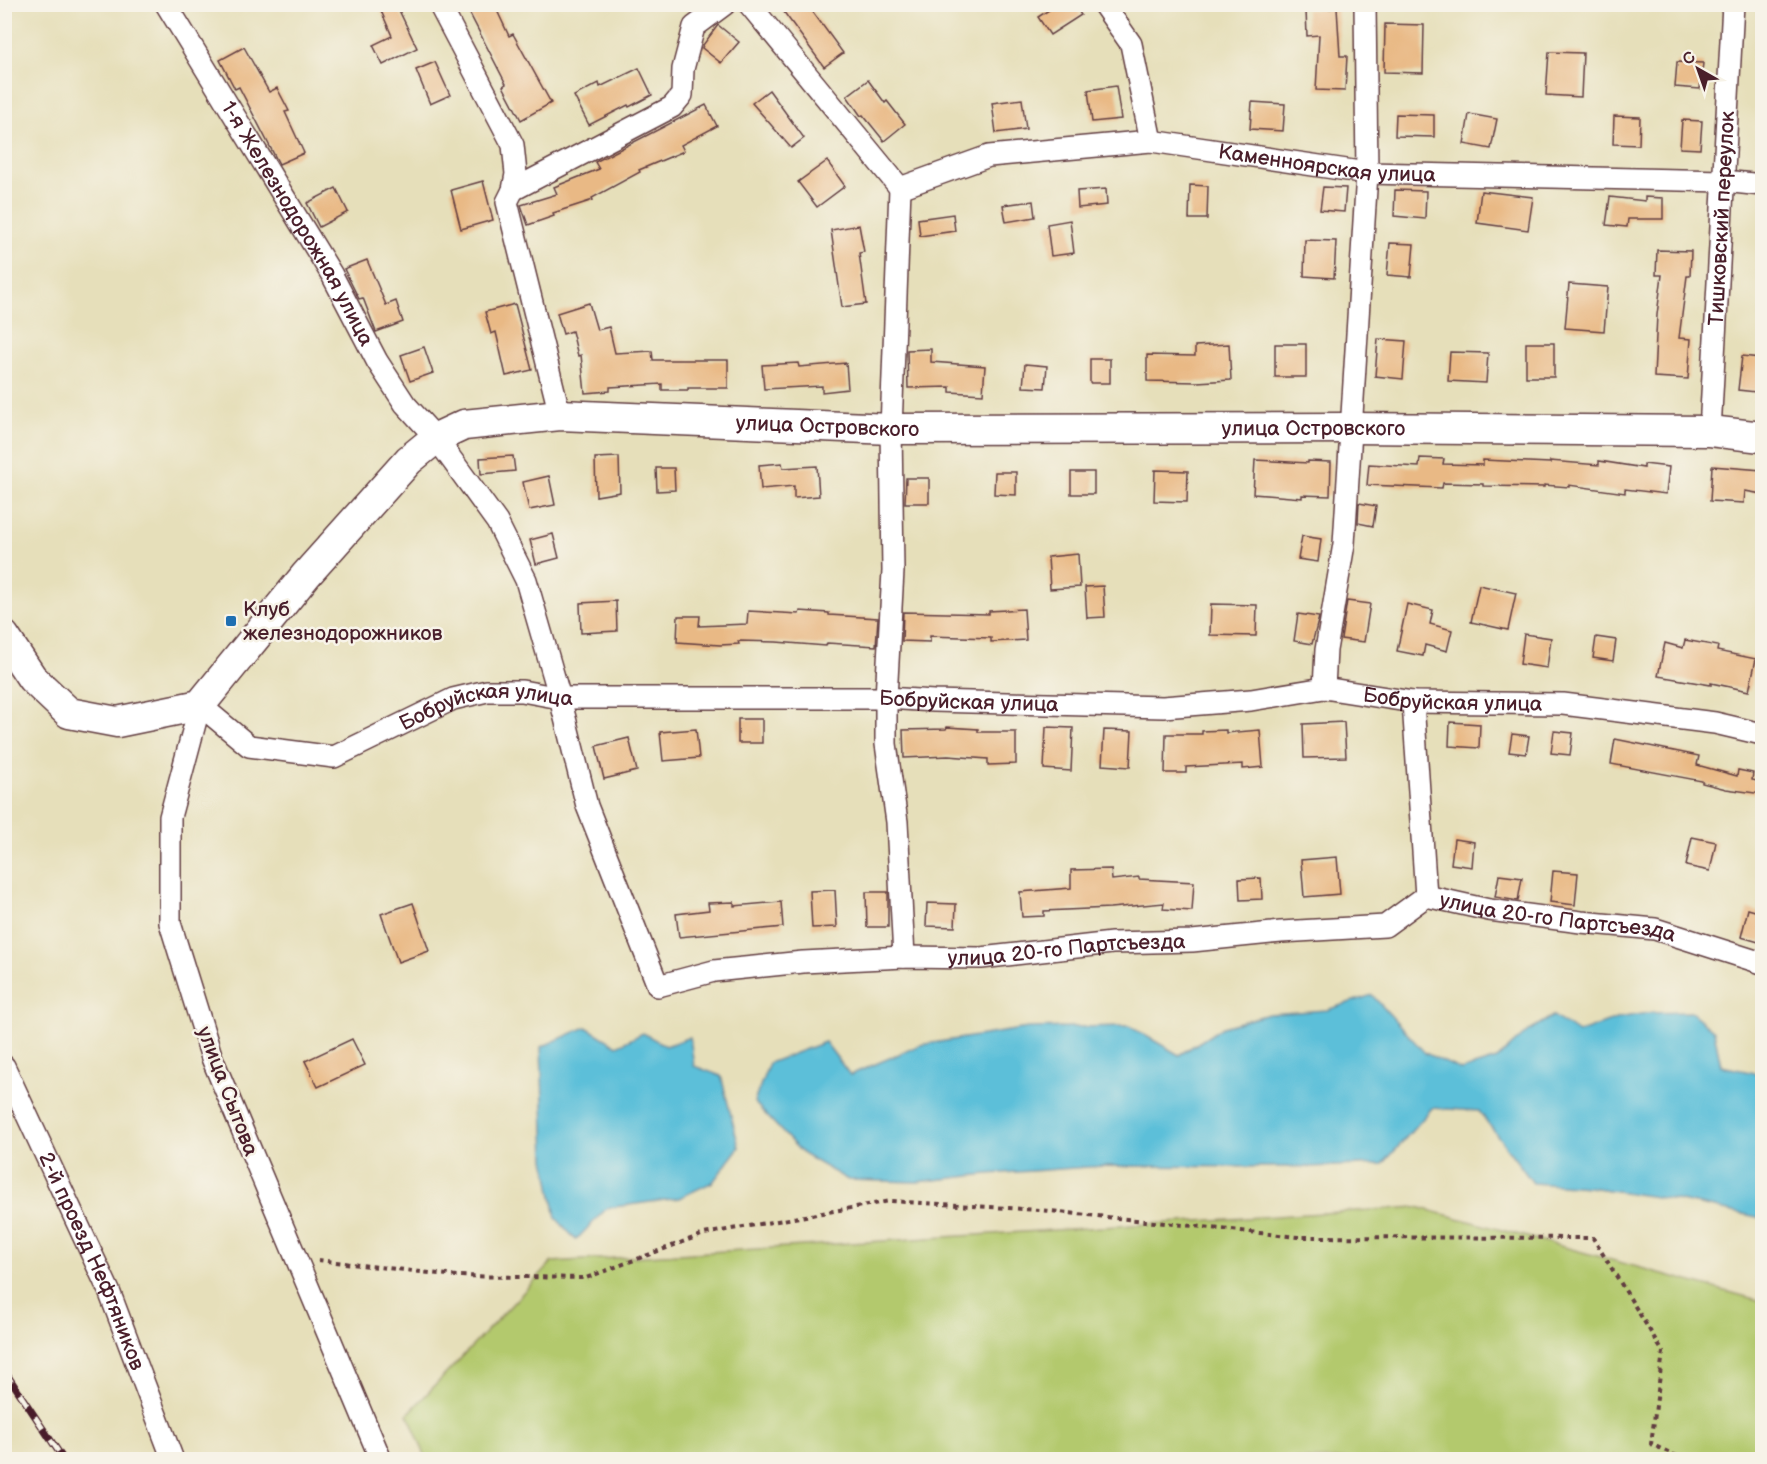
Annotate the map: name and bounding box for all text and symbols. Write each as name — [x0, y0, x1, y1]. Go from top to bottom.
north arrow — [1668, 39, 1728, 99]
text: С — [1679, 48, 1700, 70]
street label: 1-я Железнодорожная улица — [216, 97, 379, 351]
street label: Тишковский переулок — [1704, 110, 1740, 326]
street label: Каменноярская улица — [1217, 139, 1437, 188]
street label: улица Островского — [735, 410, 919, 442]
street label: улица Островского — [1222, 416, 1405, 441]
place label: Клуб железнодорожников — [243, 597, 442, 646]
marker: Клуб железнодорожников — [224, 614, 238, 628]
street label: Бобруйская улица — [395, 679, 573, 736]
street label: Бобруйская улица — [1361, 682, 1543, 717]
street label: Бобруйская улица — [878, 686, 1060, 717]
street label: улица 20-го Партсъезда — [1437, 887, 1680, 948]
street label: улица 20-го Партсъезда — [947, 929, 1186, 971]
street label: улица Сытова — [191, 1023, 264, 1160]
street label: 2-й проезд Нефтяников — [33, 1148, 150, 1374]

